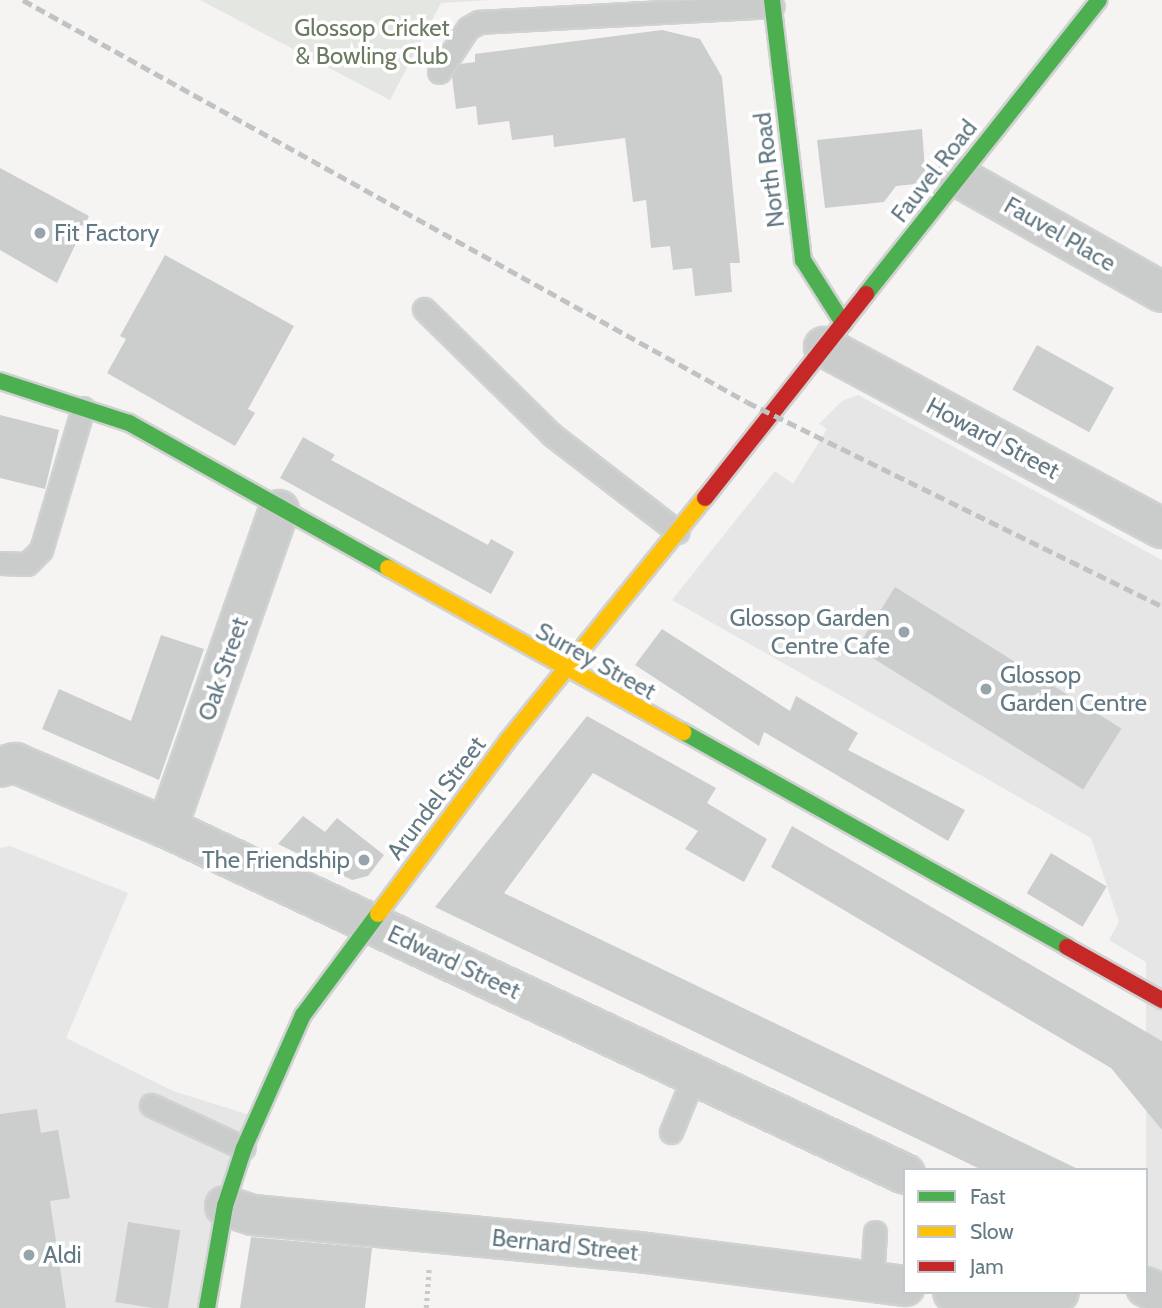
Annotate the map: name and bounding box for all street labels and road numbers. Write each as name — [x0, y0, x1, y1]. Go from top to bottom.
street label: North Road — [748, 111, 790, 229]
street label: Fauvel Road — [885, 114, 983, 228]
street label: Fauvel Place — [999, 191, 1121, 277]
street label: Howard Street — [922, 391, 1064, 485]
street label: Oak Street — [192, 613, 254, 725]
street label: Surrey Street — [531, 616, 661, 706]
street label: Arundel Street — [380, 731, 492, 865]
street label: Edward Street — [383, 919, 525, 1005]
street label: Bernard Street — [490, 1223, 640, 1267]

